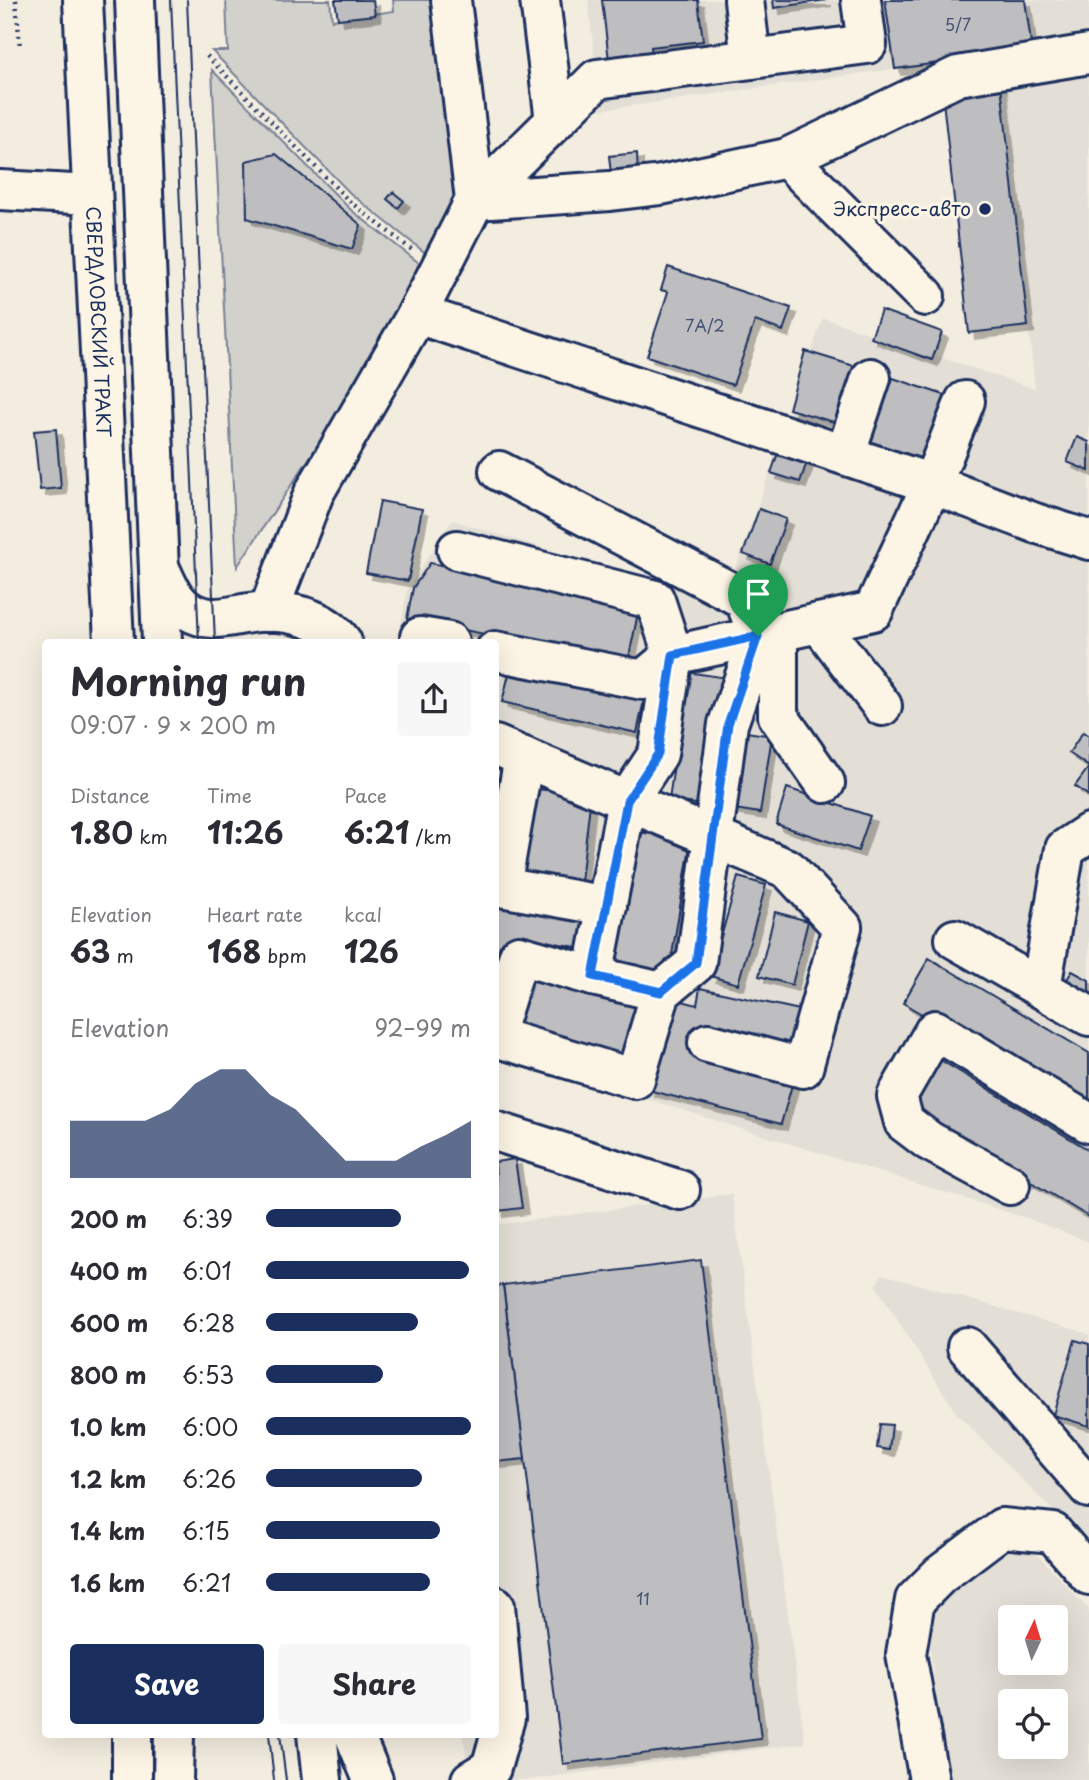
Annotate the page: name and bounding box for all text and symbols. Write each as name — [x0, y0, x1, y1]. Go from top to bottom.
house number: 5/7 — [945, 12, 971, 36]
place label: Экспресс-авто — [833, 194, 971, 222]
marker: Экспресс-авто — [977, 201, 993, 217]
street label: СВЕРДЛОВСКИЙ ТРАКТ — [80, 205, 119, 438]
house number: 7А/2 — [685, 313, 725, 337]
pin — [728, 564, 788, 636]
icon: arrive — [739, 575, 777, 613]
text: Morning run — [70, 652, 306, 709]
button: share — [397, 662, 471, 736]
text: 09:07 · 9 × 200 m — [70, 707, 276, 742]
text: Distance — [70, 781, 150, 809]
text: Time — [207, 781, 252, 809]
text: Pace — [344, 781, 387, 809]
text: 1.80 — [70, 809, 133, 854]
text: 11:26 — [207, 809, 283, 854]
text: 6:21 — [344, 809, 409, 854]
text: km — [133, 822, 168, 850]
text: /km — [409, 822, 452, 850]
text: Elevation — [70, 900, 152, 928]
text: Heart rate — [207, 900, 303, 928]
text: kcal — [344, 900, 382, 928]
text: 63 — [70, 928, 110, 973]
text: 168 — [207, 928, 261, 973]
text: 126 — [344, 928, 399, 973]
text: m — [110, 941, 134, 969]
text: bpm — [261, 941, 307, 969]
text: Elevation — [70, 1010, 169, 1045]
text: 92–99 m — [374, 1010, 471, 1045]
text: 200 m — [70, 1201, 147, 1236]
text: 6:39 — [182, 1201, 233, 1236]
text: 400 m — [70, 1253, 148, 1288]
text: 6:01 — [182, 1253, 232, 1288]
text: 600 m — [70, 1305, 148, 1340]
text: 6:28 — [182, 1305, 235, 1340]
text: 800 m — [70, 1357, 147, 1392]
text: 6:53 — [182, 1357, 234, 1392]
text: 1.0 km — [70, 1409, 147, 1444]
text: 6:00 — [182, 1409, 238, 1444]
text: 1.2 km — [70, 1461, 146, 1496]
text: 6:26 — [182, 1461, 236, 1496]
text: 1.4 km — [70, 1513, 145, 1548]
text: 6:15 — [182, 1513, 230, 1548]
text: 1.6 km — [70, 1565, 145, 1600]
text: 6:21 — [182, 1565, 231, 1600]
house number: 11 — [636, 1586, 650, 1610]
north arrow — [998, 1605, 1068, 1675]
map controls — [998, 1605, 1068, 1759]
button: Save — [70, 1644, 264, 1724]
button: Share — [278, 1644, 471, 1724]
button: locate — [998, 1689, 1068, 1759]

